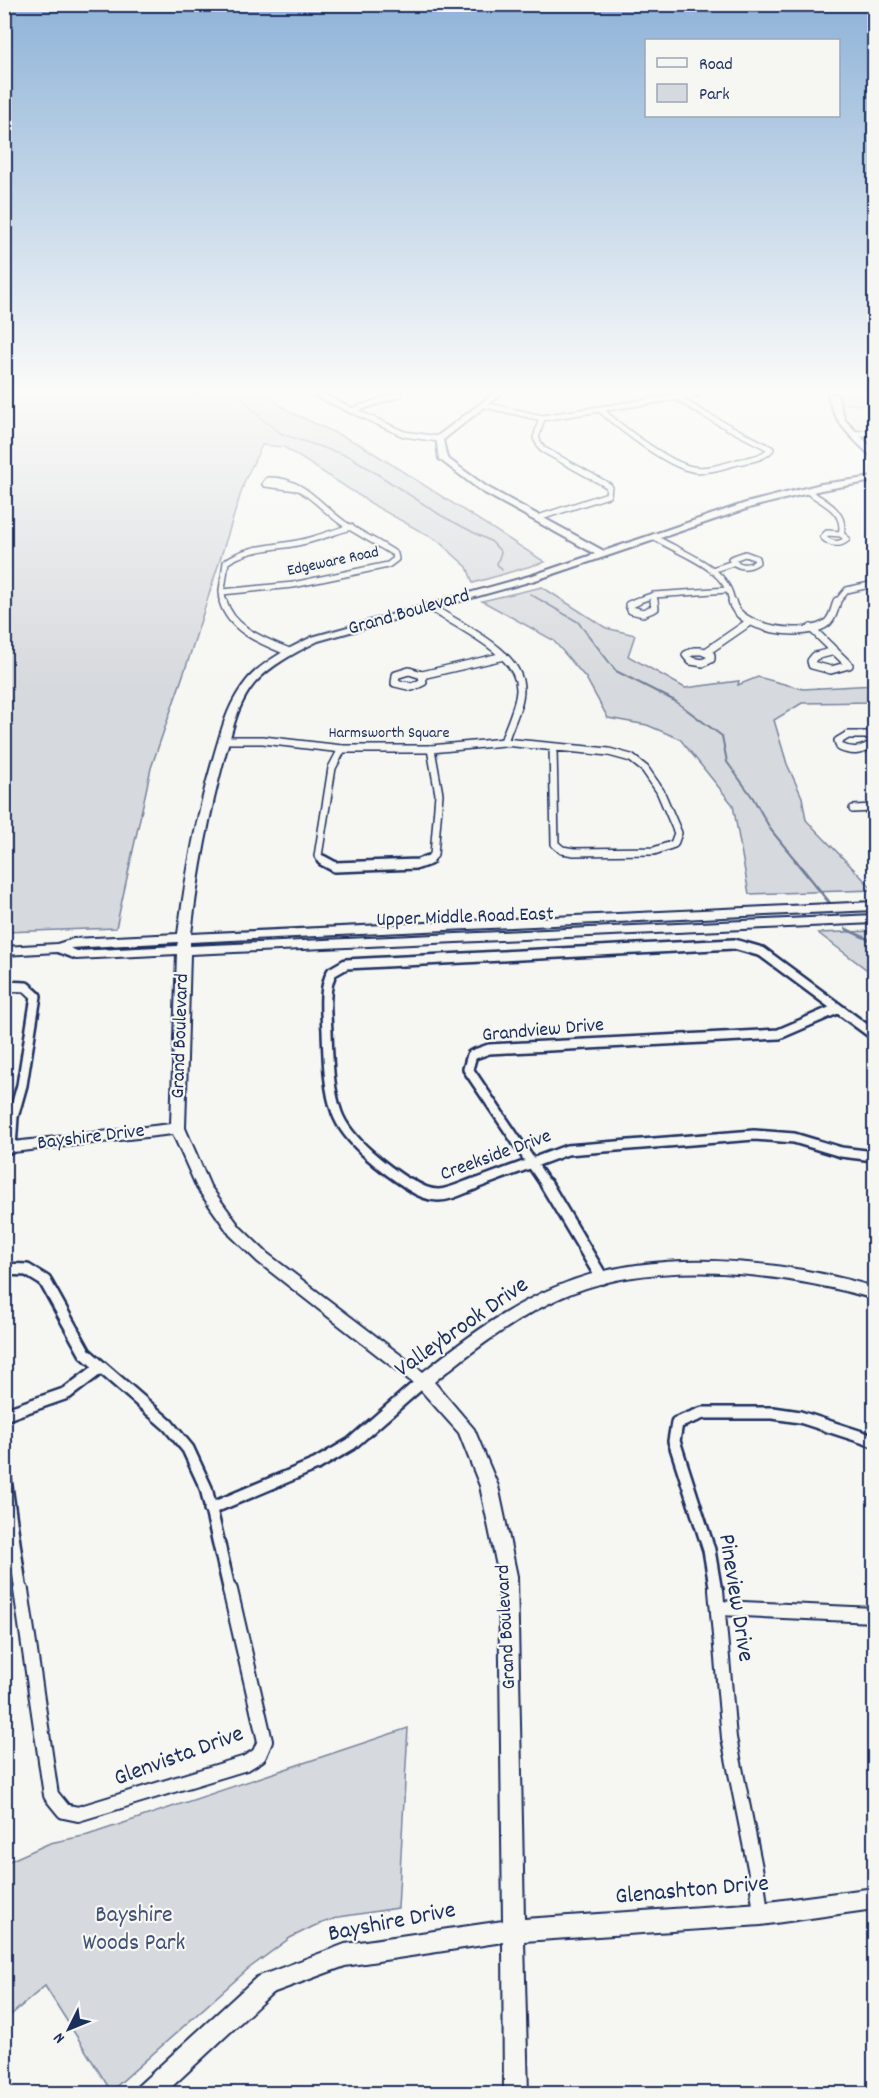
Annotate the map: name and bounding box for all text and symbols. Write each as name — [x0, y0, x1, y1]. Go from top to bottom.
legend — [645, 39, 840, 117]
text: Road — [699, 53, 733, 78]
text: Park — [699, 83, 730, 108]
street label: Edgeware Road — [285, 541, 381, 583]
street label: Grand Boulevard — [345, 582, 473, 644]
street label: Harmsworth Square — [328, 722, 450, 745]
street label: Upper Middle Road East — [376, 901, 554, 935]
street label: Grand Boulevard — [165, 973, 197, 1099]
street label: Grandview Drive — [481, 1012, 605, 1050]
street label: Bayshire Drive — [36, 1118, 146, 1158]
street label: Creekside Drive — [436, 1123, 556, 1189]
street label: Valleybrook Drive — [388, 1269, 536, 1387]
street label: Pineview Drive — [708, 1532, 762, 1664]
street label: Grand Boulevard — [490, 1564, 524, 1690]
street label: Glenvista Drive — [109, 1718, 249, 1796]
street label: Glenashton Drive — [614, 1867, 770, 1915]
street label: Bayshire Drive — [325, 1894, 459, 1952]
park label: Bayshire Woods Park — [83, 1899, 185, 1961]
north arrow — [39, 1999, 99, 2059]
text: N — [49, 2027, 71, 2048]

